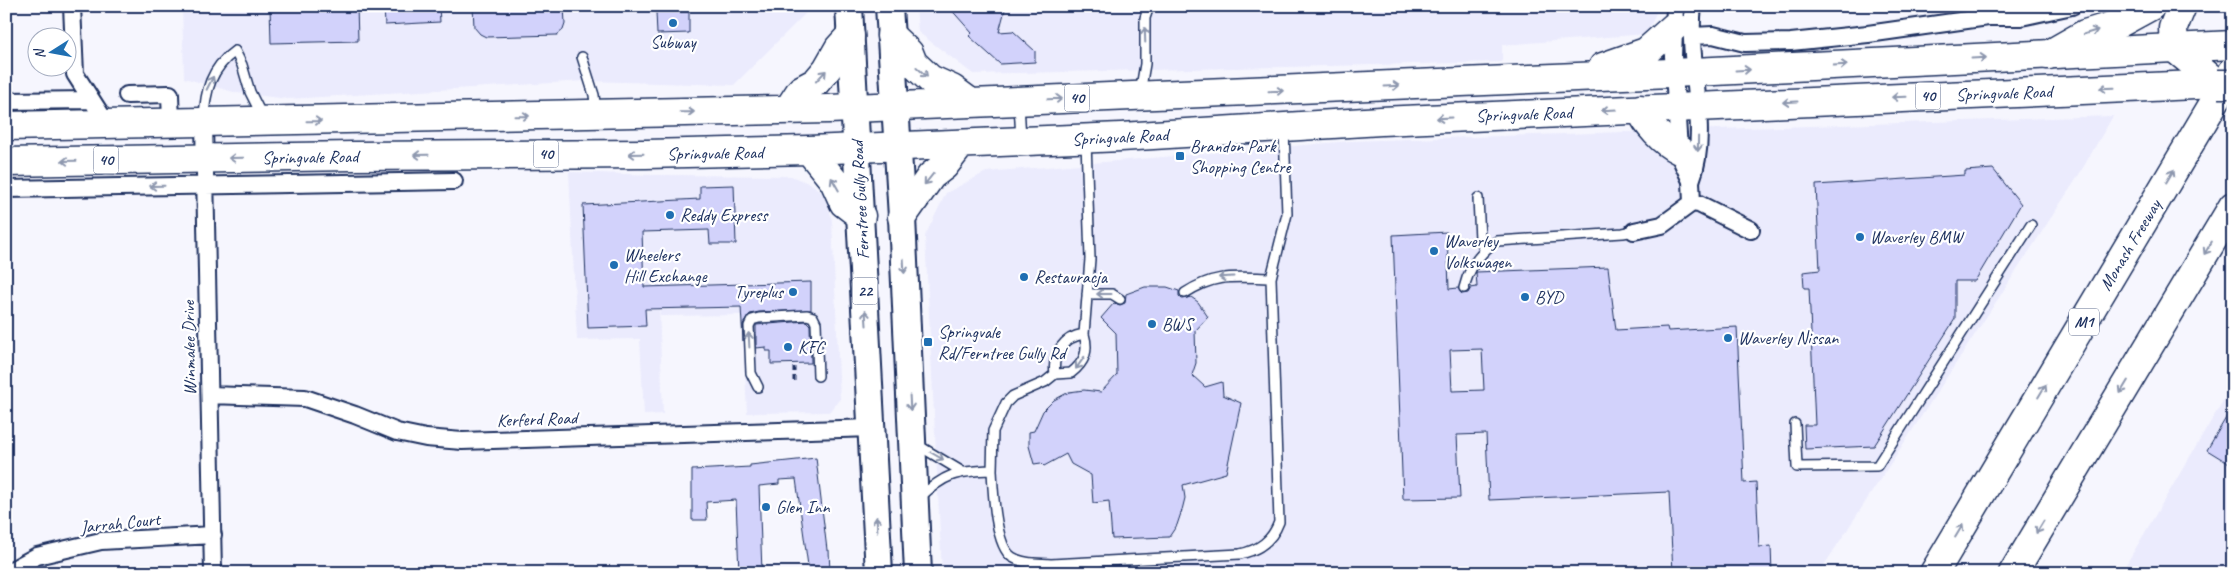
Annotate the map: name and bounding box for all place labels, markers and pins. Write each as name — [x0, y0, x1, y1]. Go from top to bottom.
marker: Subway — [667, 17, 679, 29]
place label: Subway — [650, 31, 698, 53]
place label: Brandon Park Shopping Centre — [1190, 135, 1292, 178]
marker: Brandon Park Shopping Centre — [1174, 150, 1186, 162]
place label: Reddy Express — [680, 204, 769, 226]
marker: Reddy Express — [664, 209, 676, 221]
place label: Waverley BMW — [1870, 226, 1965, 248]
place label: Waverley Volkswagen — [1444, 230, 1512, 273]
marker: Waverley BMW — [1854, 231, 1866, 243]
place label: Wheelers Hill Exchange — [624, 244, 708, 287]
marker: Waverley Volkswagen — [1428, 245, 1440, 257]
marker: Wheelers Hill Exchange — [608, 259, 620, 271]
place label: Restauracja — [1034, 266, 1109, 288]
marker: Restauracja — [1018, 271, 1030, 283]
place label: Tyreplus — [735, 281, 785, 303]
marker: Tyreplus — [787, 286, 799, 298]
place label: BYD — [1535, 286, 1565, 308]
marker: BYD — [1519, 291, 1531, 303]
place label: BWS — [1162, 313, 1196, 335]
marker: BWS — [1146, 318, 1158, 330]
place label: Springvale Rd/Ferntree Gully Rd — [938, 321, 1068, 364]
place label: Waverley Nissan — [1738, 327, 1839, 349]
marker: Waverley Nissan — [1722, 332, 1734, 344]
place label: KFC — [798, 336, 827, 358]
marker: Springvale Rd/Ferntree Gully Rd — [922, 336, 934, 348]
marker: KFC — [782, 341, 794, 353]
place label: Glen Inn — [776, 496, 831, 518]
marker: Glen Inn — [760, 501, 772, 513]

